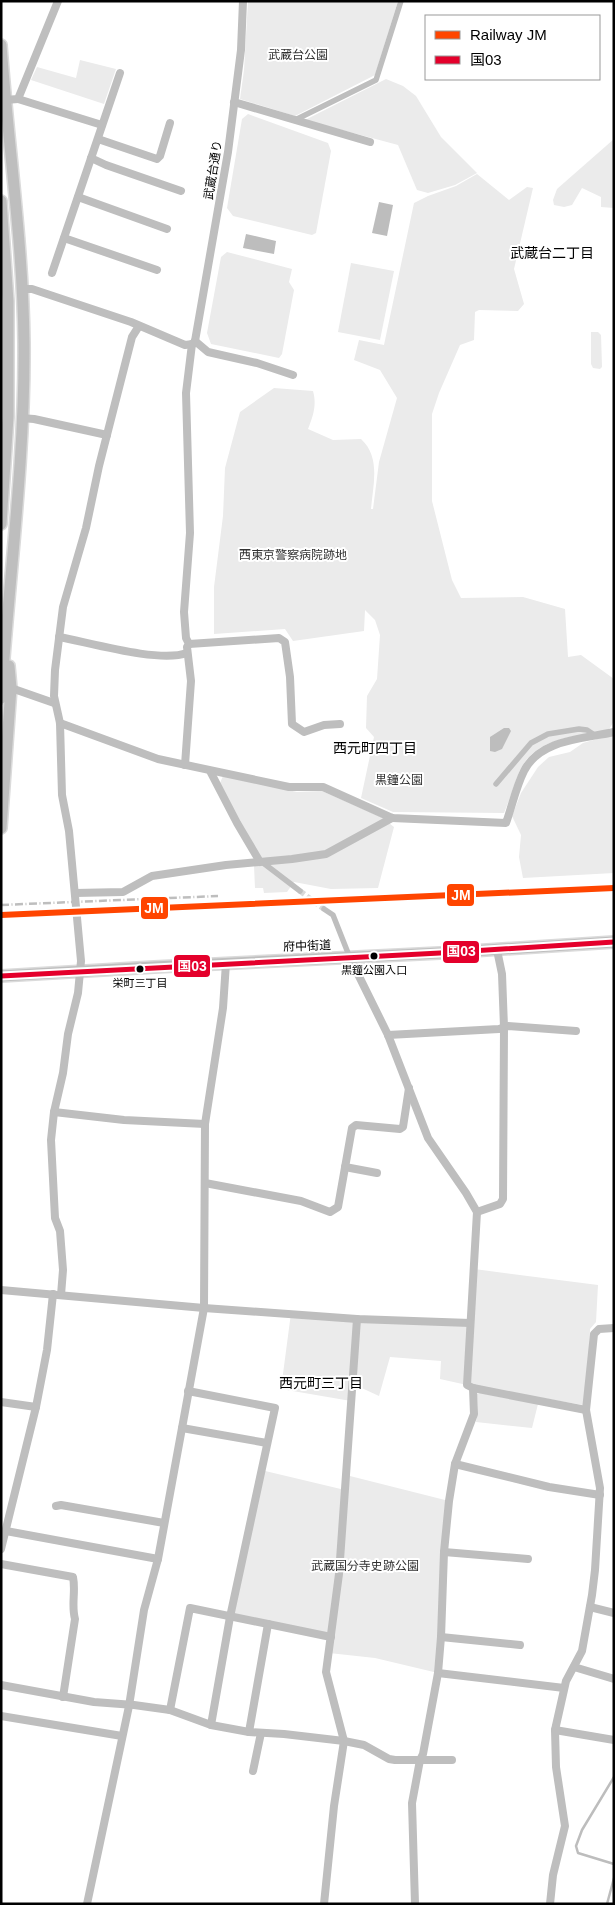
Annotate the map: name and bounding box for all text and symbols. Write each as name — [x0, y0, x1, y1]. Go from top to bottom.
legend — [425, 15, 600, 80]
text: Railway JM — [470, 26, 547, 43]
park label: 武蔵台公園 — [268, 48, 328, 62]
text: 国03 — [470, 51, 502, 68]
street label: 武蔵台通り — [201, 139, 225, 201]
district label: 武蔵台二丁目 — [510, 245, 594, 261]
park label: 西東京警察病院跡地 — [239, 548, 347, 562]
district label: 西元町四丁目 — [333, 740, 417, 756]
park label: 黒鐘公園 — [375, 773, 423, 787]
line badge: JM — [446, 883, 475, 907]
text: JM — [451, 887, 471, 903]
line badge: JM — [140, 896, 169, 920]
text: JM — [144, 900, 164, 916]
street label: 府中街道 — [283, 938, 331, 954]
line badge: 国03 — [442, 940, 480, 964]
text: 国03 — [446, 943, 476, 959]
marker: 黒鐘公園入口 — [369, 951, 379, 961]
line badge: 国03 — [173, 954, 211, 978]
text: 国03 — [177, 958, 207, 974]
marker: 栄町三丁目 — [135, 964, 145, 974]
place label: 黒鐘公園入口 — [341, 964, 407, 976]
place label: 栄町三丁目 — [113, 977, 168, 989]
district label: 西元町三丁目 — [279, 1375, 363, 1391]
park label: 武蔵国分寺史跡公園 — [311, 1559, 419, 1573]

